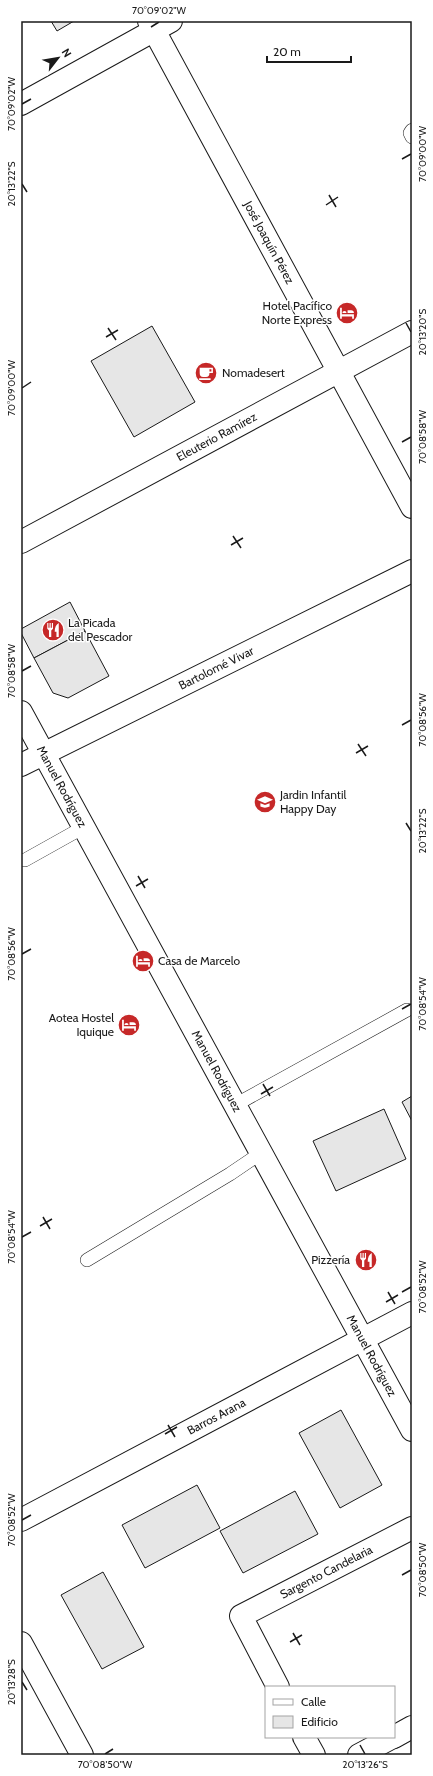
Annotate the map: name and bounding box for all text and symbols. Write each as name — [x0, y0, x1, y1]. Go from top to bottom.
text: 70°09'02"W — [132, 4, 187, 17]
north arrow — [38, 38, 78, 78]
scale bar — [267, 38, 351, 64]
text: 20 m — [273, 44, 301, 59]
text: N — [59, 46, 75, 60]
text: 70°09'02"W — [5, 76, 18, 131]
text: 70°09'00"W — [416, 126, 429, 182]
text: 20°13'22"S — [5, 161, 18, 207]
street label: José Joaquín Pérez — [240, 198, 298, 287]
place label: Hotel Pacífico Norte Express — [262, 298, 332, 327]
hotel icon: Hotel Pacífico Norte Express — [334, 300, 360, 326]
text: 20°13'20"S — [416, 308, 429, 355]
text: 70°09'00"W — [5, 360, 18, 416]
cafe icon: Nomadesert — [193, 360, 219, 386]
place label: Nomadesert — [222, 365, 285, 380]
street label: Eleuterio Ramírez — [174, 409, 259, 464]
text: 70°08'58"W — [416, 410, 429, 464]
place label: La Picada del Pescador — [68, 615, 133, 644]
restaurant icon: La Picada del Pescador — [40, 617, 66, 643]
street label: Bartolomé Vivar — [176, 643, 256, 693]
text: 70°08'58"W — [5, 644, 18, 698]
text: 70°08'56"W — [416, 693, 429, 747]
street label: Manuel Rodríguez — [34, 743, 91, 830]
place label: Jardin Infantil Happy Day — [279, 787, 346, 816]
school or university icon: Jardin Infantil Happy Day — [252, 789, 278, 815]
text: 20°13'22"S — [416, 808, 429, 854]
text: 70°08'56"W — [5, 927, 18, 981]
hotel icon: Casa de Marcelo — [130, 948, 156, 974]
place label: Casa de Marcelo — [158, 953, 240, 968]
text: 70°08'54"W — [416, 977, 429, 1031]
place label: Aotea Hostel Iquique — [49, 1010, 114, 1039]
hotel icon: Aotea Hostel Iquique — [116, 1012, 142, 1038]
street label: Manuel Rodríguez — [189, 1027, 246, 1115]
text: 70°08'54"W — [5, 1210, 18, 1264]
restaurant icon: Pizzería — [353, 1247, 379, 1273]
place label: Pizzería — [311, 1252, 350, 1267]
text: 70°08'52"W — [416, 1260, 429, 1313]
street label: Manuel Rodríguez — [344, 1312, 400, 1399]
street label: Barros Arana — [184, 1394, 248, 1438]
text: 70°08'52"W — [5, 1493, 18, 1546]
street label: Sargento Candelaria — [277, 1542, 375, 1602]
text: 70°08'50"W — [416, 1542, 429, 1597]
text: 20°13'28"S — [5, 1659, 18, 1705]
legend — [265, 1686, 395, 1738]
text: Calle — [301, 1694, 326, 1709]
text: Edificio — [301, 1714, 338, 1729]
text: 70°08'50"W — [78, 1758, 133, 1771]
text: 20°13'26"S — [342, 1758, 388, 1771]

